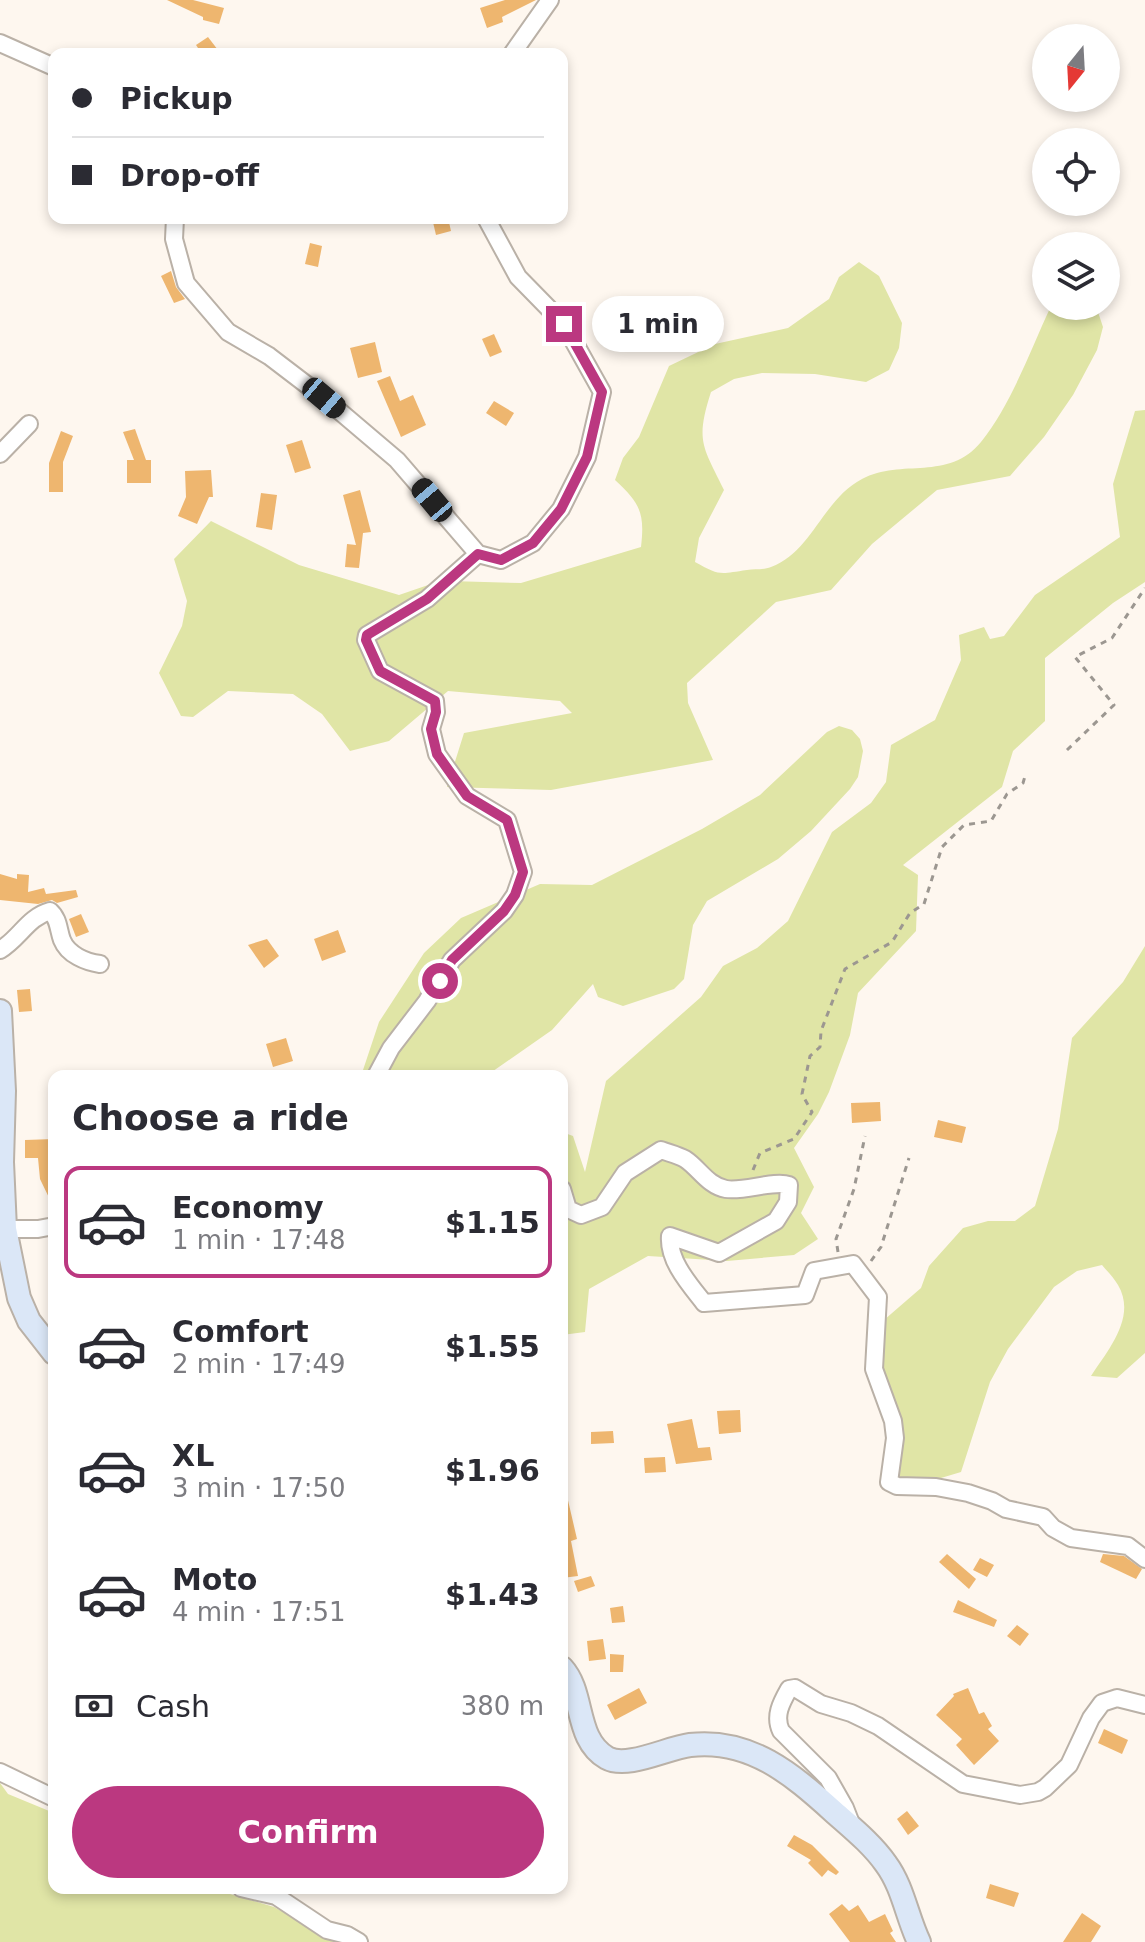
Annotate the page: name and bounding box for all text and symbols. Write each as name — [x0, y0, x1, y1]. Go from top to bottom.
north arrow — [1032, 24, 1120, 112]
map controls — [1032, 24, 1120, 320]
text: Pickup — [120, 81, 233, 116]
button: locate — [1032, 128, 1120, 216]
text: Drop-off — [120, 158, 259, 193]
button: layers — [1032, 232, 1120, 320]
callout: 1 min — [592, 296, 724, 352]
route end — [546, 306, 582, 342]
text: 1 min — [617, 309, 699, 339]
car — [298, 373, 350, 423]
car — [407, 474, 457, 526]
route start — [422, 963, 458, 999]
text: Choose a ride — [72, 1097, 349, 1138]
icon: car — [76, 1186, 148, 1258]
text: Economy — [172, 1190, 324, 1225]
text: $1.15 — [445, 1205, 540, 1240]
text: 1 min · 17:48 — [172, 1225, 346, 1255]
icon: car — [76, 1310, 148, 1382]
text: Comfort — [172, 1314, 309, 1349]
text: $1.55 — [445, 1329, 540, 1364]
text: 2 min · 17:49 — [172, 1349, 346, 1379]
icon: car — [76, 1434, 148, 1506]
text: XL — [172, 1438, 214, 1473]
text: $1.96 — [445, 1453, 540, 1488]
text: 3 min · 17:50 — [172, 1473, 346, 1503]
icon: car — [76, 1558, 148, 1630]
text: Moto — [172, 1562, 257, 1597]
text: $1.43 — [445, 1577, 540, 1612]
text: 4 min · 17:51 — [172, 1597, 346, 1627]
icon: cash — [72, 1684, 116, 1728]
text: Cash — [136, 1689, 210, 1724]
text: 380 m — [461, 1691, 544, 1721]
button: Confirm — [72, 1786, 544, 1878]

